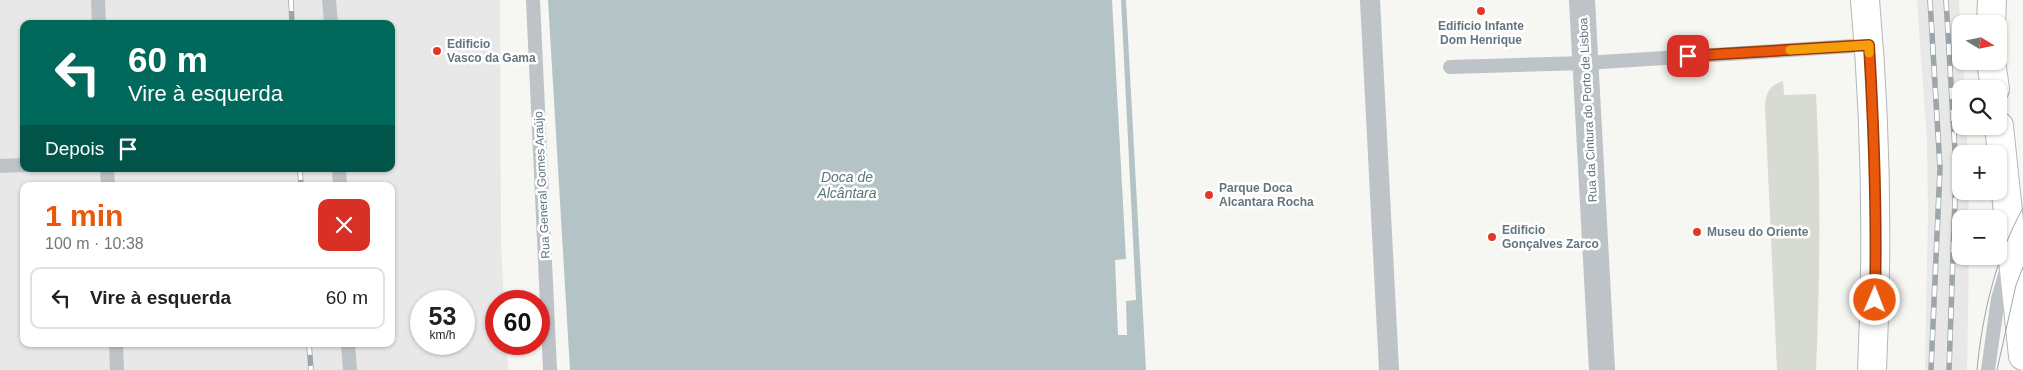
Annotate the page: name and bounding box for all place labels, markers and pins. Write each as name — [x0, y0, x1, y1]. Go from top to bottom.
marker: Edifício Infante Dom Henrique — [1475, 5, 1487, 17]
place label: Edifício Infante Dom Henrique — [1438, 19, 1524, 47]
pin — [1667, 35, 1709, 77]
place label: Edificio Vasco da Gama — [447, 37, 536, 65]
marker: Edificio Vasco da Gama — [431, 45, 443, 57]
place label: Parque Doca Alcantara Rocha — [1219, 181, 1314, 209]
marker: Parque Doca Alcantara Rocha — [1203, 189, 1215, 201]
place label: Edificio Gonçalves Zarco — [1502, 223, 1599, 251]
place label: Museu do Oriente — [1707, 225, 1809, 239]
marker: Museu do Oriente — [1691, 226, 1703, 238]
marker: Edificio Gonçalves Zarco — [1486, 231, 1498, 243]

